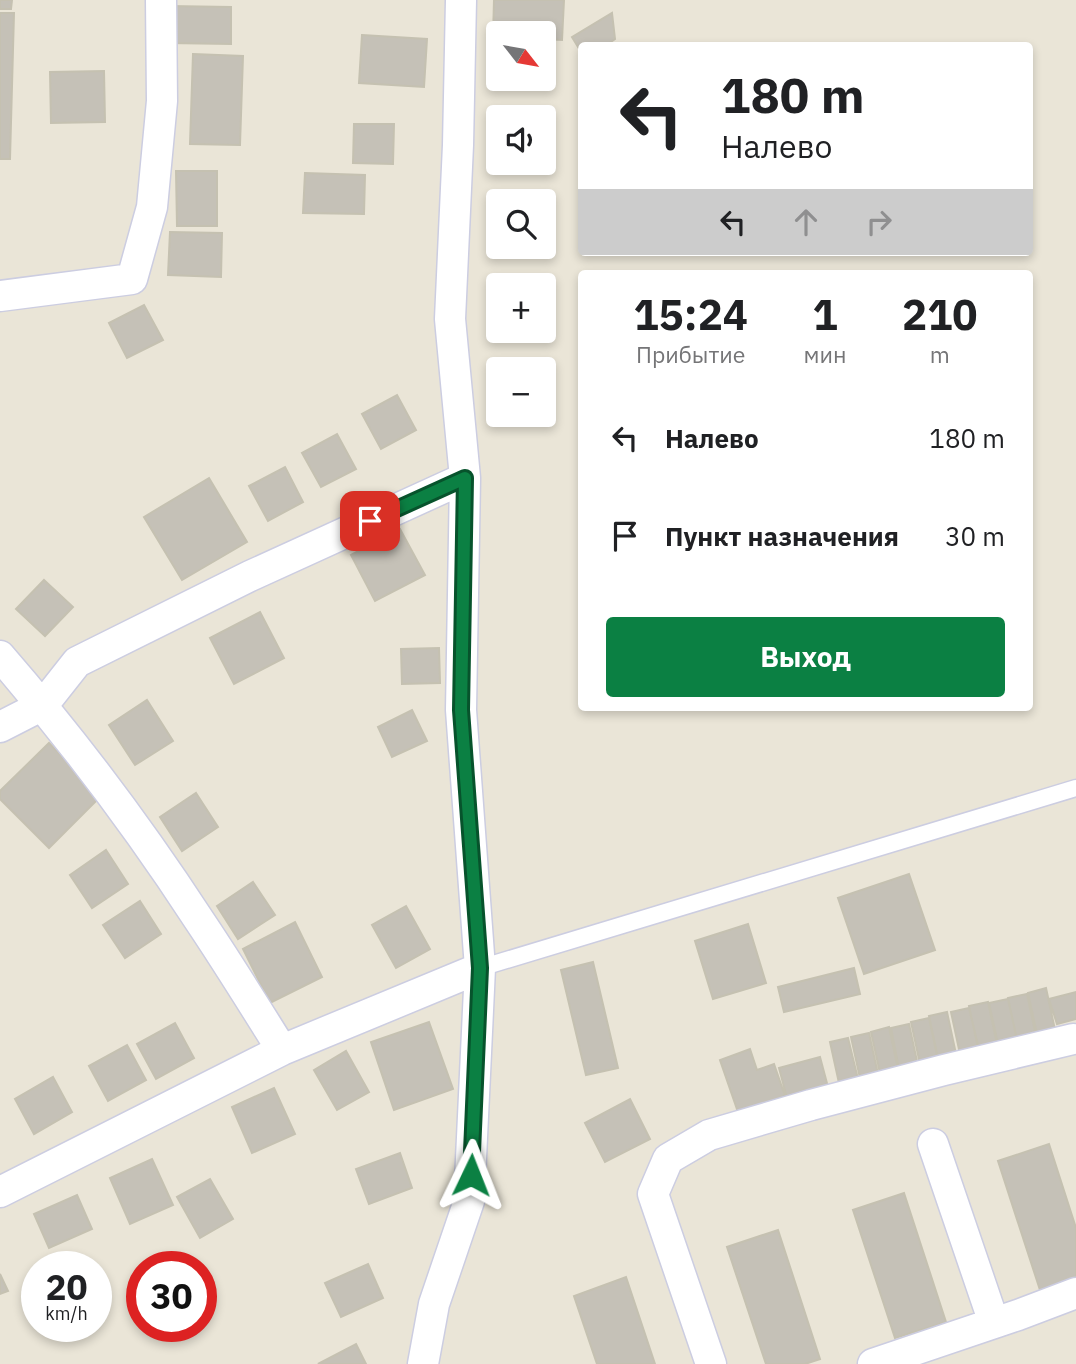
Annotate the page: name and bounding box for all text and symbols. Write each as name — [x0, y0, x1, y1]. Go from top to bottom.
north arrow — [486, 21, 556, 91]
map controls — [486, 21, 556, 427]
text: 180 m — [721, 63, 865, 126]
icon: left — [606, 70, 697, 161]
button: sound — [486, 105, 556, 175]
text: Налево — [721, 125, 832, 167]
button: search — [486, 189, 556, 259]
icon: left — [714, 203, 752, 241]
icon: ahead — [787, 203, 825, 241]
icon: right — [860, 203, 898, 241]
button: + — [486, 273, 556, 343]
text: 15:24 — [633, 287, 748, 342]
text: 1 — [812, 287, 838, 342]
text: 210 — [902, 287, 978, 342]
text: Прибытие — [636, 339, 745, 369]
text: мин — [803, 339, 847, 369]
text: m — [930, 339, 950, 369]
button: − — [486, 357, 556, 427]
icon: left — [606, 419, 644, 457]
text: Налево — [665, 421, 759, 455]
text: 180 m — [929, 421, 1005, 455]
pin — [340, 491, 400, 551]
icon: arrive — [351, 502, 389, 540]
icon: arrive — [606, 517, 644, 555]
text: Пункт назначения — [665, 519, 899, 553]
text: 30 m — [945, 519, 1005, 553]
button: Выход — [606, 617, 1005, 697]
position arrow — [434, 1138, 508, 1212]
speed limit sign: 30 — [126, 1251, 217, 1342]
text: 20 — [45, 1264, 88, 1310]
text: km/h — [45, 1302, 88, 1325]

